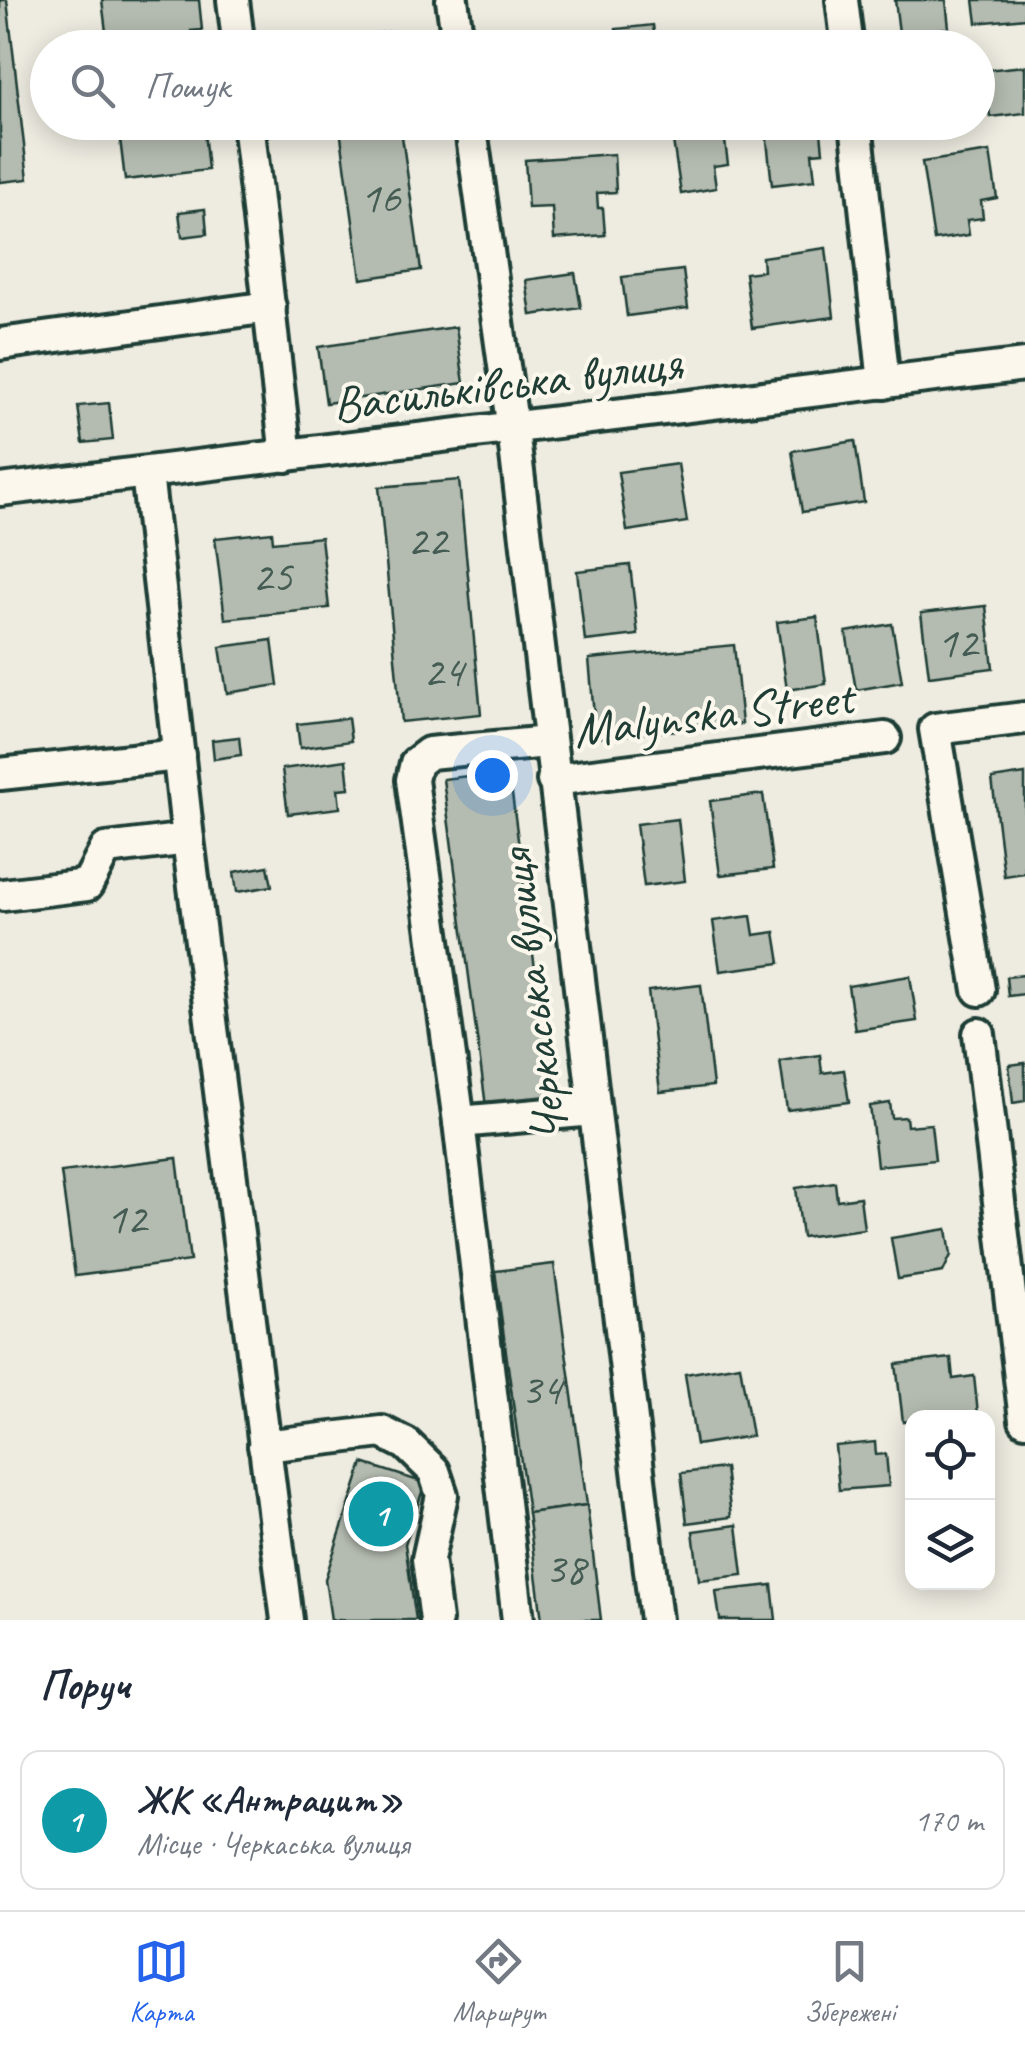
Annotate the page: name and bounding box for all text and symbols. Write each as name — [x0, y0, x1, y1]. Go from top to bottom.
search box — [30, 30, 995, 140]
icon: search — [65, 58, 120, 113]
text: Пошук — [145, 62, 230, 109]
house number: 16 — [360, 169, 402, 226]
street label: Васильківська вулиця — [329, 331, 687, 436]
house number: 22 — [407, 512, 451, 569]
house number: 25 — [252, 548, 295, 605]
house number: 12 — [937, 614, 981, 671]
house number: 24 — [423, 643, 467, 700]
street label: Malynska Street — [570, 665, 861, 762]
your location — [467, 750, 518, 801]
street label: Черкаська вулиця — [483, 843, 582, 1145]
house number: 12 — [106, 1190, 150, 1247]
house number: 34 — [521, 1361, 565, 1418]
map controls — [905, 1410, 995, 1590]
button: locate — [905, 1410, 995, 1500]
pin: 1 — [348, 1476, 414, 1552]
button: layers — [905, 1500, 995, 1590]
house number: 38 — [545, 1540, 589, 1597]
text: Поруч — [40, 1659, 130, 1712]
text: ЖК «Антрацит» — [137, 1776, 403, 1823]
text: 1 — [67, 1800, 82, 1841]
text: 170 m — [914, 1800, 983, 1841]
text: Місце · Черкаська вулиця — [137, 1823, 410, 1864]
tab: Карта — [130, 1934, 194, 2029]
tab: Маршрут — [453, 1934, 545, 2029]
tab: Збережені — [804, 1934, 895, 2029]

